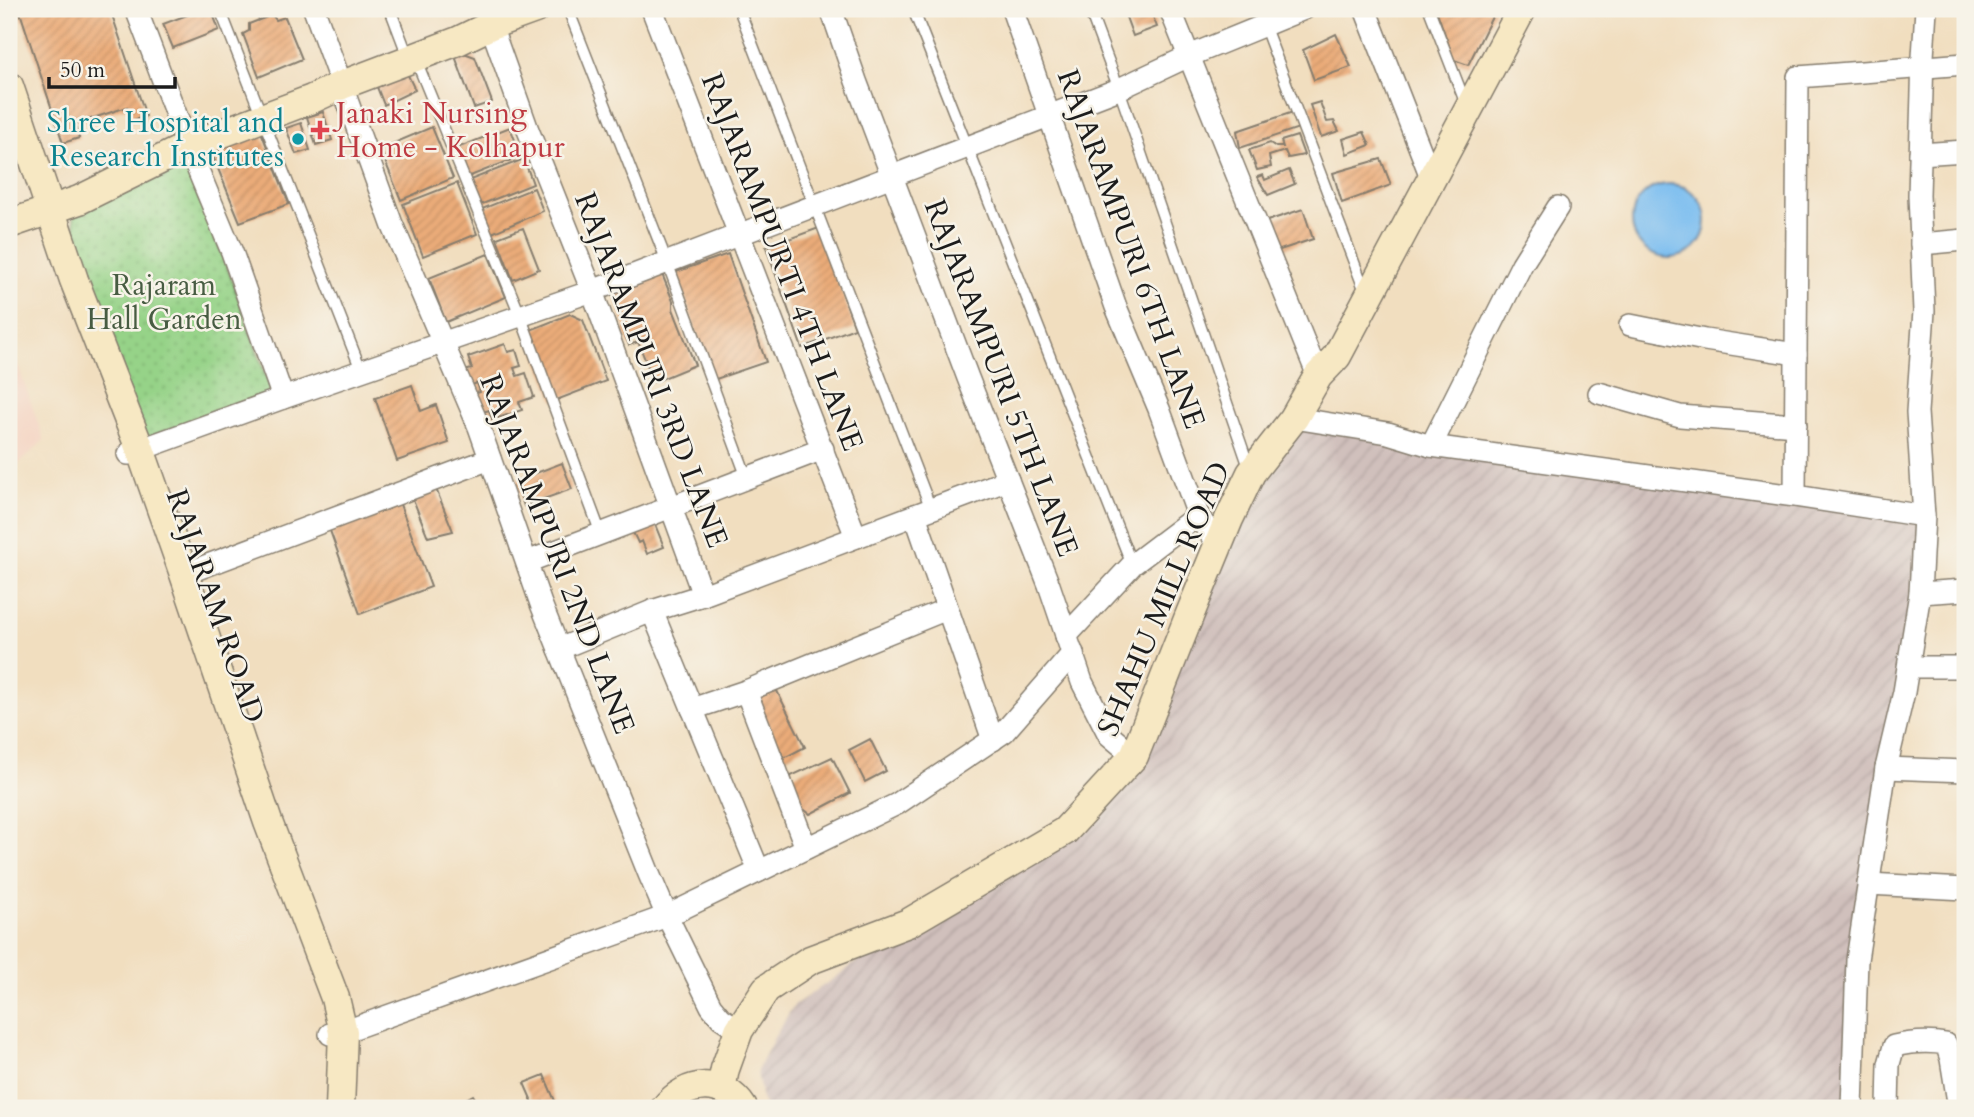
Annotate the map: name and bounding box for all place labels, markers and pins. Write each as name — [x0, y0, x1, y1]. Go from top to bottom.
place label: Janaki Nursing Home - Kolhapur — [332, 93, 565, 168]
place label: Shree Hospital and Research Institutes — [46, 102, 284, 177]
marker: Janaki Nursing Home - Kolhapur — [310, 120, 330, 140]
marker: Shree Hospital and Research Institutes — [290, 131, 306, 147]

